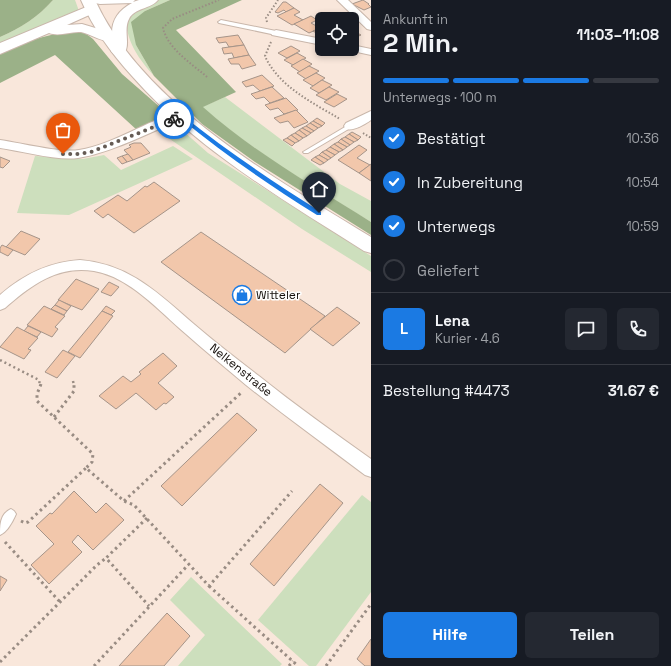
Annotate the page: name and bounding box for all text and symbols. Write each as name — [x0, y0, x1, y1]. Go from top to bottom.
text: Ankunft in — [383, 11, 448, 28]
map controls — [315, 12, 359, 56]
button: locate — [315, 12, 359, 56]
text: 11:03–11:08 — [577, 25, 659, 44]
text: 2 Min. — [383, 26, 459, 60]
text: Unterwegs · 100 m — [383, 89, 497, 106]
courier — [154, 99, 194, 139]
icon: bike — [163, 108, 185, 130]
pin — [46, 113, 80, 154]
icon: bag — [52, 119, 74, 141]
icon: check — [383, 127, 405, 149]
text: Bestätigt — [417, 129, 486, 148]
text: 10:36 — [626, 130, 659, 147]
icon: check — [383, 171, 405, 193]
pin — [302, 172, 336, 213]
text: In Zubereitung — [417, 173, 523, 192]
text: 10:54 — [626, 174, 659, 191]
icon: home — [308, 178, 330, 200]
icon: check — [383, 215, 405, 237]
text: Unterwegs — [417, 217, 495, 236]
text: 10:59 — [626, 218, 659, 235]
text: Geliefert — [417, 261, 479, 280]
shop icon: Witteler — [231, 284, 253, 306]
place label: Witteler — [256, 287, 301, 303]
button: chat — [565, 308, 607, 350]
button: phone — [617, 308, 659, 350]
text: Lena — [435, 311, 470, 330]
text: L — [400, 319, 408, 338]
text: Kurier · 4.6 — [435, 330, 500, 347]
street label: Nelkenstraße — [206, 340, 276, 400]
text: Bestellung #4473 — [383, 381, 509, 400]
text: 31.67 € — [608, 381, 659, 400]
button: Hilfe — [383, 612, 517, 658]
button: Teilen — [525, 612, 659, 658]

